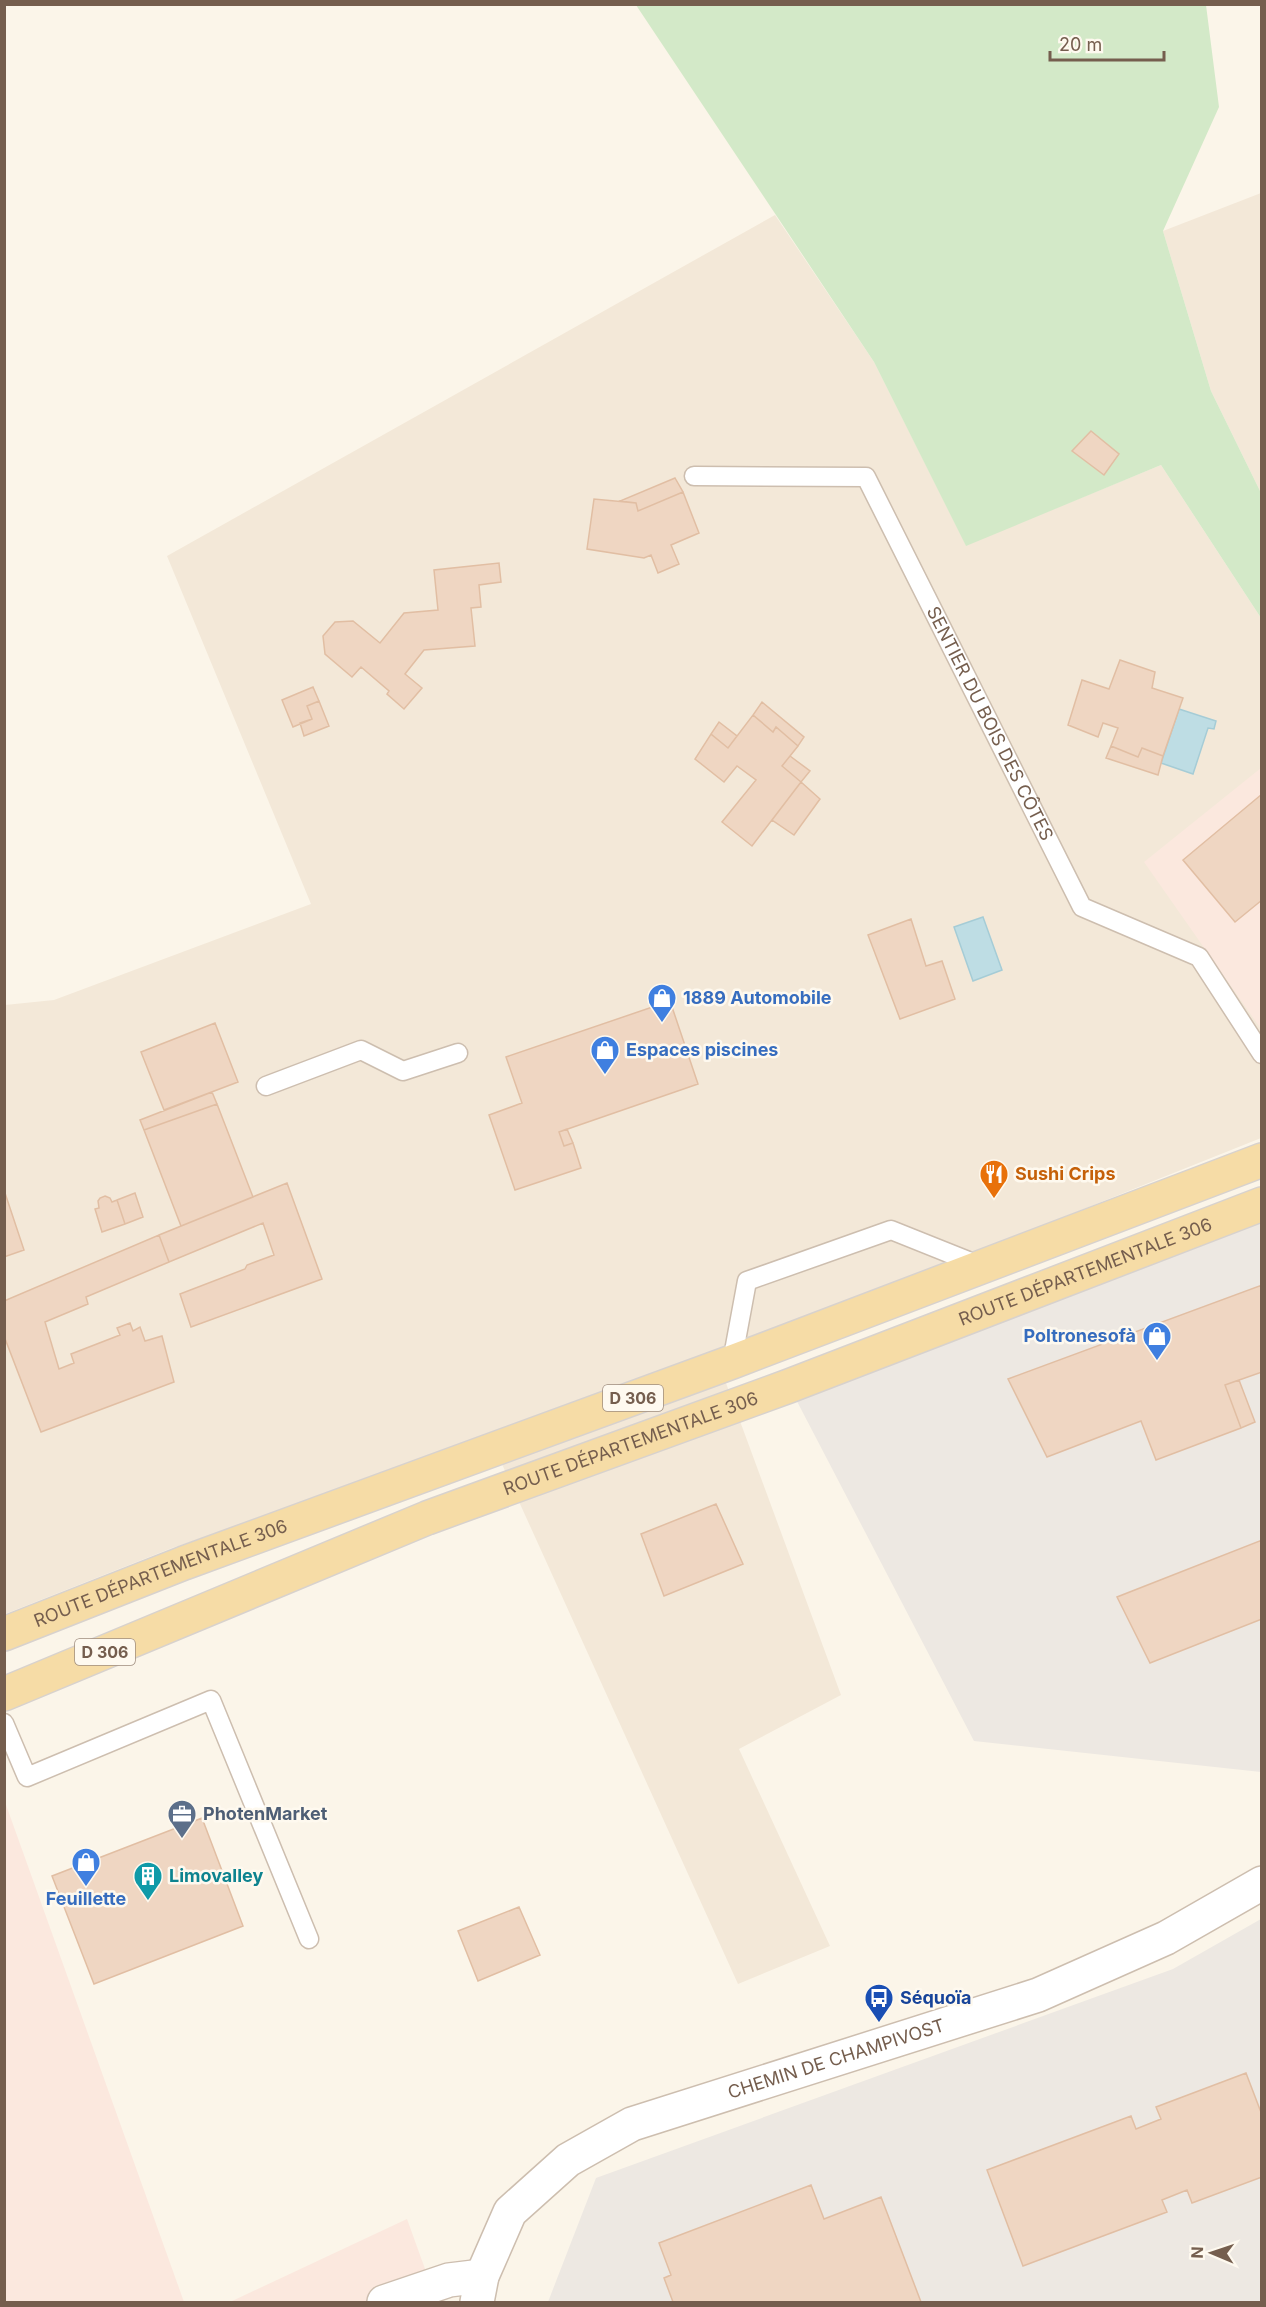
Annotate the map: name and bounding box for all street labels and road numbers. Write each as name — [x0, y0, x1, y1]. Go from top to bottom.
street label: SENTIER DU BOIS DES CÔTES — [923, 603, 1058, 844]
street label: ROUTE DÉPARTEMENTALE 306 — [956, 1213, 1215, 1330]
road number: D 306 — [603, 1385, 663, 1411]
street label: ROUTE DÉPARTEMENTALE 306 — [500, 1387, 761, 1499]
street label: ROUTE DÉPARTEMENTALE 306 — [31, 1515, 290, 1631]
road number: D 306 — [75, 1639, 135, 1665]
street label: CHEMIN DE CHAMPIVOST — [725, 2014, 947, 2103]

